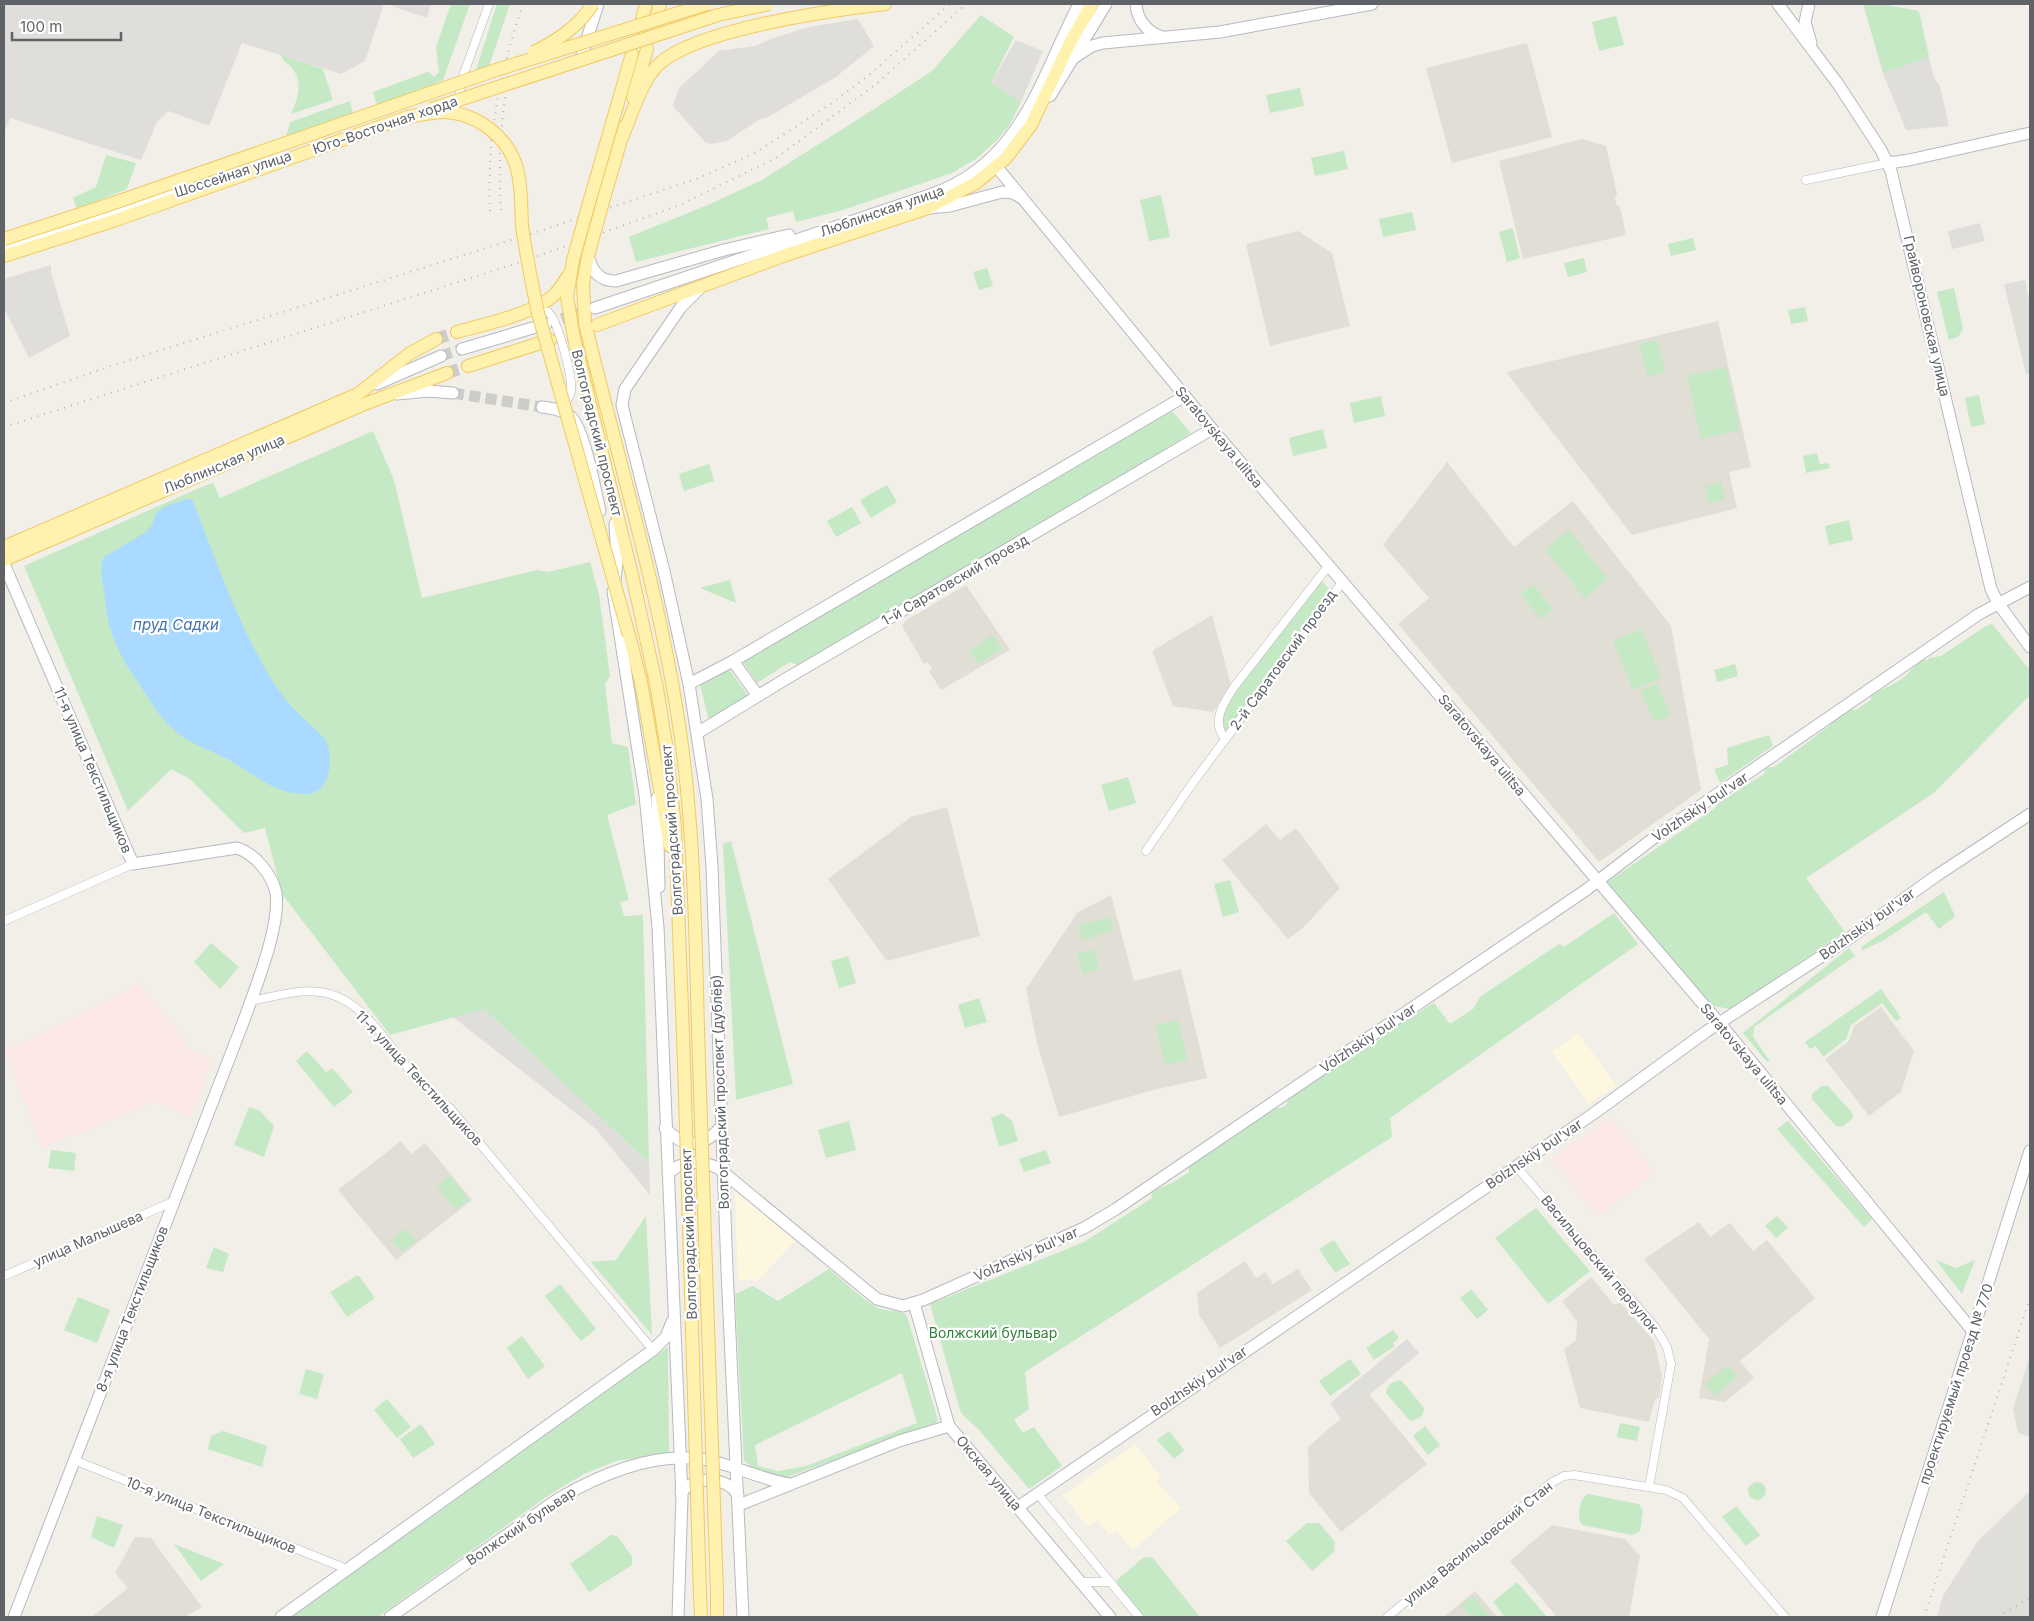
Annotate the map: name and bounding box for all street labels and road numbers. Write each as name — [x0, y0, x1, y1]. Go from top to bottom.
street label: Юго-Восточная хорда — [310, 92, 460, 157]
street label: Шоссейная улица — [172, 147, 293, 200]
street label: Люблинская улица — [818, 181, 946, 240]
street label: Грайвороновская улица — [1901, 234, 1954, 398]
street label: Волгоградский проспект — [569, 348, 627, 519]
street label: Saratovskaya ulitsa — [1172, 382, 1267, 491]
street label: Люблинская улица — [161, 430, 287, 497]
street label: 1-й Саратовский проезд — [878, 530, 1031, 629]
street label: 2-й Саратовский проезд — [1226, 586, 1339, 733]
street label: 11-я улица Текстильщиков — [51, 684, 136, 856]
street label: Saratovskaya ulitsa — [1435, 690, 1530, 799]
street label: Волгоградский проспект — [657, 744, 686, 916]
street label: Volzhskiy bul'var — [1648, 768, 1751, 845]
street label: Bolzhskiy bul'var — [1816, 884, 1918, 963]
street label: Волгоградский проспект (дублёр) — [707, 974, 732, 1210]
street label: Volzhskiy bul'var — [1316, 999, 1419, 1076]
street label: Saratovskaya ulitsa — [1697, 999, 1792, 1108]
street label: 11-я улица Текстильщиков — [352, 1006, 487, 1149]
street label: Bolzhskiy bul'var — [1482, 1115, 1585, 1192]
street label: Волгоградский проспект — [677, 1148, 700, 1320]
street label: Васильцовский переулок — [1538, 1192, 1663, 1336]
street label: улица Малышева — [30, 1207, 145, 1270]
street label: 8-я улица Текстильщиков — [92, 1223, 171, 1394]
street label: Volzhskiy bul'var — [971, 1223, 1081, 1284]
street label: проектируемый проезд № 770 — [1915, 1281, 1996, 1486]
street label: Bolzhskiy bul'var — [1147, 1342, 1250, 1419]
street label: Окская улица — [953, 1432, 1026, 1514]
street label: 10-я улица Текстильщиков — [124, 1473, 299, 1557]
street label: улица Васильцовский Стан — [1400, 1477, 1556, 1608]
street label: Волжский бульвар — [463, 1483, 579, 1569]

